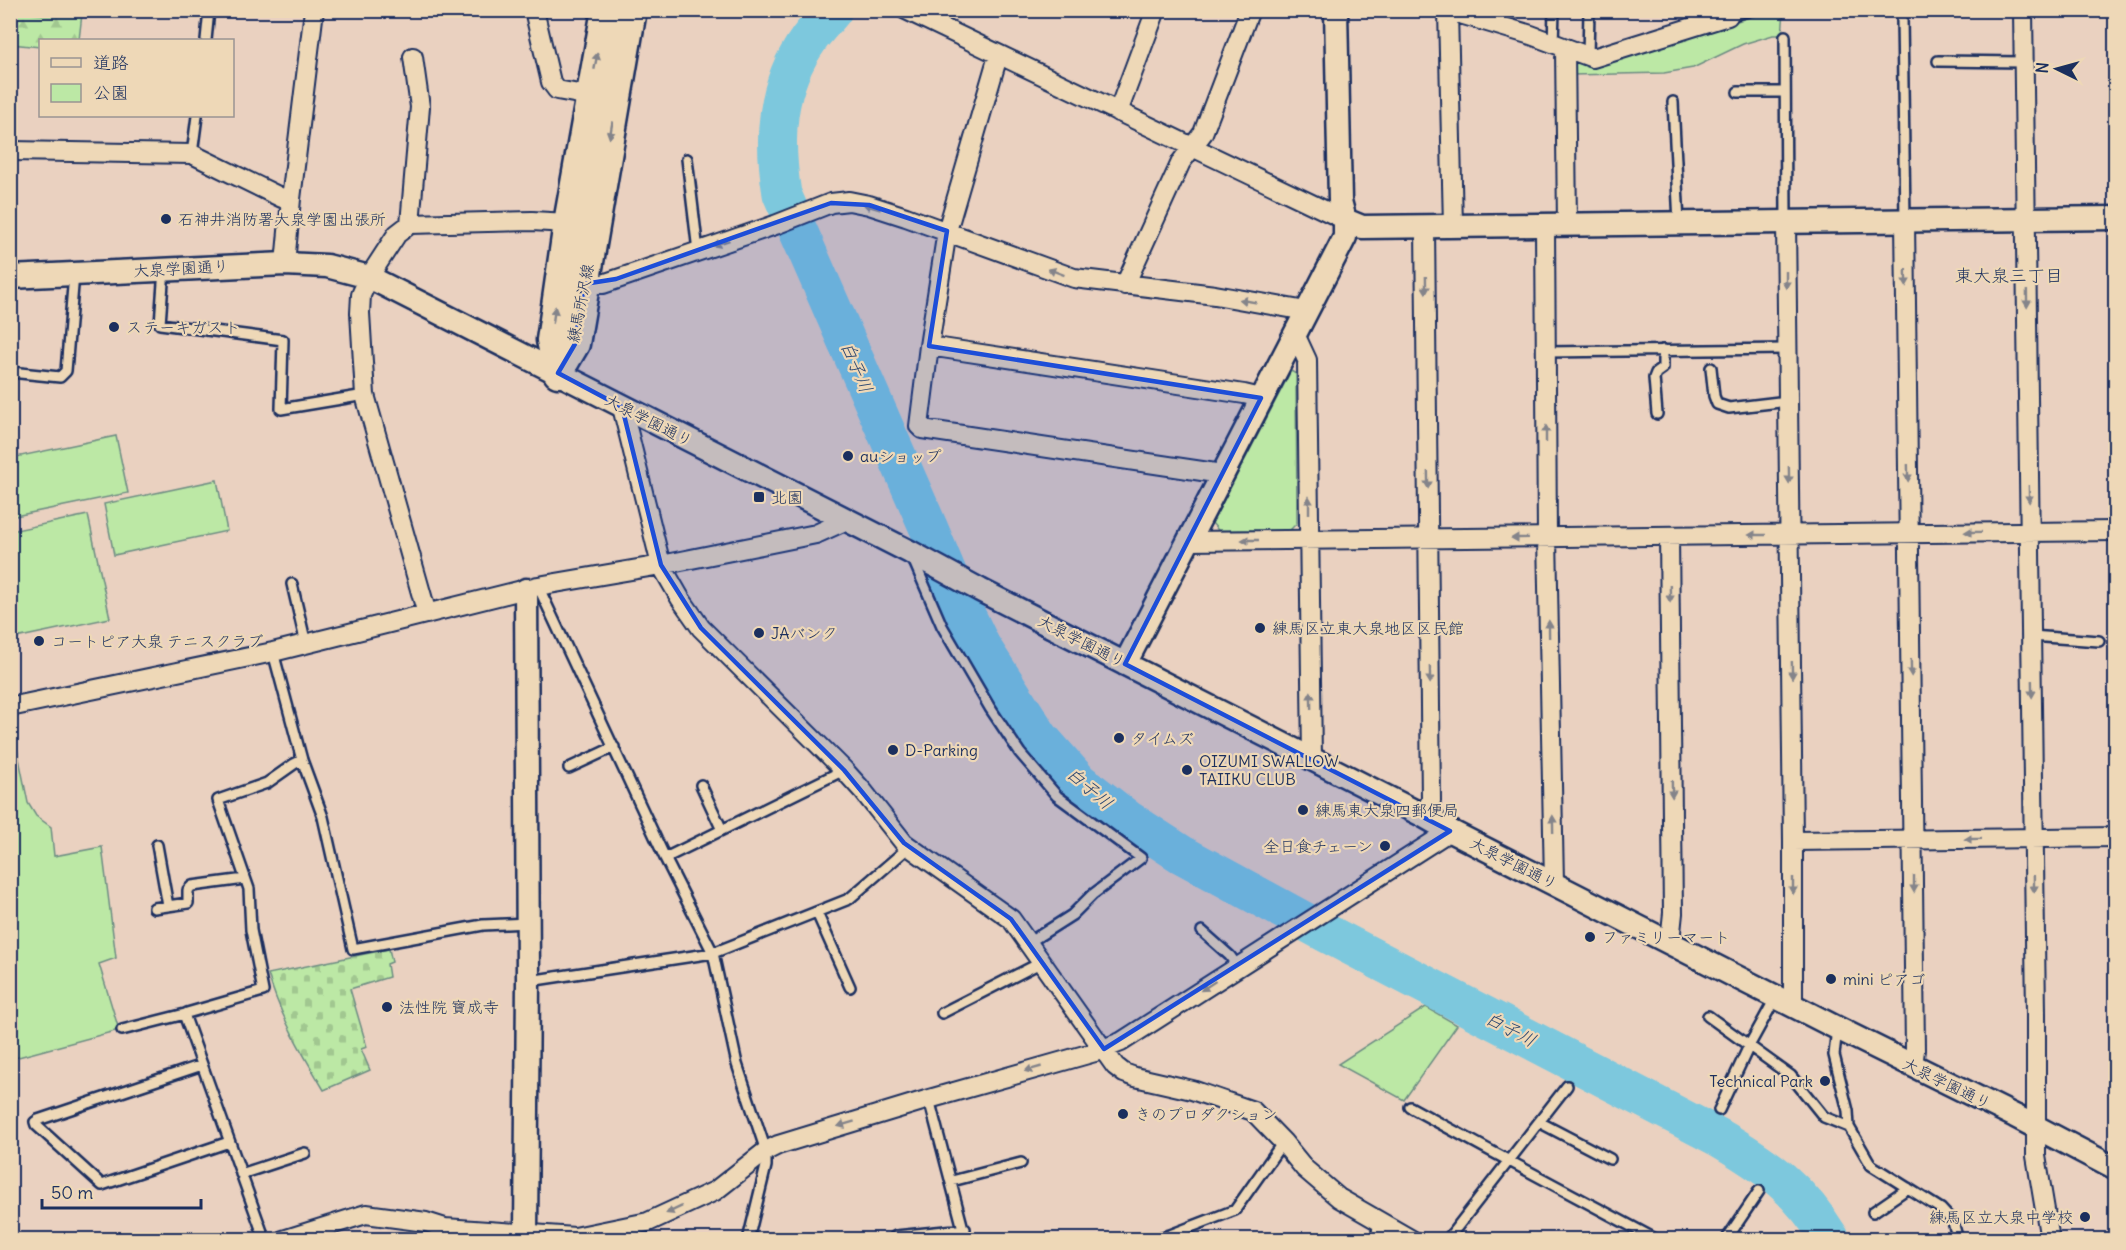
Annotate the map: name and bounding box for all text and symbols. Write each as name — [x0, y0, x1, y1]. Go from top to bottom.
legend — [39, 39, 234, 117]
north arrow — [2027, 39, 2087, 99]
text: 道路 — [93, 51, 129, 74]
one-way arrow — [592, 51, 601, 70]
text: N — [2032, 61, 2053, 74]
text: 公園 — [93, 81, 129, 104]
one-way arrow — [606, 121, 615, 140]
one-way arrow — [863, 201, 882, 211]
place label: 石神井消防署大泉学園出張所 — [178, 209, 386, 229]
marker: 石神井消防署大泉学園出張所 — [159, 212, 173, 226]
one-way arrow — [712, 239, 730, 249]
street label: 大泉学園通り — [133, 256, 229, 280]
street label: 練馬所沢線 — [563, 262, 597, 344]
district label: 東大泉三丁目 — [1955, 264, 2063, 287]
one-way arrow — [1047, 266, 1065, 276]
one-way arrow — [1901, 269, 1911, 288]
one-way arrow — [1781, 271, 1791, 290]
one-way arrow — [1421, 276, 1431, 295]
one-way arrow — [2022, 289, 2032, 308]
one-way arrow — [1239, 296, 1258, 305]
one-way arrow — [550, 306, 559, 325]
place label: ステーキガスト — [126, 317, 241, 337]
marker: ステーキガスト — [107, 320, 121, 334]
water label: 白子川 — [836, 338, 878, 396]
street label: 大泉学園通り — [602, 389, 696, 451]
one-way arrow — [1542, 424, 1551, 443]
place label: auショップ — [860, 446, 942, 466]
marker: auショップ — [841, 449, 855, 463]
one-way arrow — [1903, 464, 1913, 483]
one-way arrow — [1784, 466, 1794, 485]
one-way arrow — [1423, 471, 1432, 490]
one-way arrow — [2024, 484, 2034, 503]
place label: 北園 — [771, 487, 803, 507]
marker: 北園 — [752, 490, 766, 504]
one-way arrow — [1304, 496, 1314, 515]
one-way arrow — [1964, 527, 1983, 537]
one-way arrow — [1748, 530, 1767, 540]
one-way arrow — [1511, 533, 1530, 542]
one-way arrow — [1241, 536, 1260, 545]
one-way arrow — [1665, 585, 1675, 604]
street label: 大泉学園通り — [1035, 610, 1129, 672]
place label: 練馬区立東大泉地区区民館 — [1272, 618, 1464, 638]
one-way arrow — [1544, 619, 1554, 638]
marker: 練馬区立東大泉地区区民館 — [1253, 621, 1267, 635]
place label: JAバンク — [771, 623, 838, 643]
marker: JAバンク — [752, 626, 766, 640]
place label: コートピア大泉 テニスクラブ — [51, 631, 263, 651]
marker: コートピア大泉 テニスクラブ — [32, 634, 46, 648]
one-way arrow — [1906, 659, 1916, 678]
one-way arrow — [1787, 661, 1797, 680]
one-way arrow — [1425, 666, 1435, 685]
one-way arrow — [2027, 679, 2037, 698]
one-way arrow — [1306, 691, 1316, 710]
place label: タイムズ — [1131, 728, 1194, 748]
marker: タイムズ — [1112, 731, 1126, 745]
place label: D-Parking — [905, 740, 978, 760]
marker: D-Parking — [886, 743, 900, 757]
place label: OIZUMI SWALLOW TAIIKU CLUB — [1199, 751, 1339, 789]
water label: 白子川 — [1062, 762, 1118, 814]
marker: OIZUMI SWALLOW TAIIKU CLUB — [1180, 763, 1194, 777]
one-way arrow — [1667, 780, 1677, 799]
place label: 練馬東大泉四郵便局 — [1315, 800, 1459, 820]
marker: 練馬東大泉四郵便局 — [1296, 803, 1310, 817]
one-way arrow — [1548, 814, 1557, 833]
street label: 大泉学園通り — [1467, 832, 1561, 894]
one-way arrow — [1964, 834, 1983, 844]
place label: 全日食チェーン — [1264, 836, 1373, 856]
marker: 全日食チェーン — [1378, 839, 1392, 853]
one-way arrow — [2029, 874, 2039, 893]
one-way arrow — [1909, 875, 1919, 894]
one-way arrow — [1788, 877, 1798, 896]
place label: ファミリーマート — [1602, 927, 1730, 947]
marker: ファミリーマート — [1583, 930, 1597, 944]
place label: mini ピアゴ — [1843, 969, 1925, 989]
marker: mini ピアゴ — [1824, 972, 1838, 986]
one-way arrow — [1200, 980, 1216, 992]
place label: 法性院 寶成寺 — [399, 997, 499, 1017]
marker: 法性院 寶成寺 — [380, 1000, 394, 1014]
water label: 白子川 — [1482, 1006, 1540, 1052]
street label: 大泉学園通り — [1899, 1053, 1995, 1113]
one-way arrow — [1024, 1065, 1042, 1074]
place label: Technical Park — [1709, 1071, 1813, 1091]
marker: Technical Park — [1818, 1074, 1832, 1088]
place label: きのプロダクション — [1135, 1104, 1277, 1124]
marker: きのプロダクション — [1116, 1107, 1130, 1121]
one-way arrow — [837, 1120, 855, 1130]
scale bar — [42, 1172, 201, 1210]
text: 50 m — [51, 1181, 93, 1204]
one-way arrow — [665, 1205, 682, 1214]
place label: 練馬区立大泉中学校 — [1929, 1207, 2073, 1227]
marker: 練馬区立大泉中学校 — [2078, 1210, 2092, 1224]

